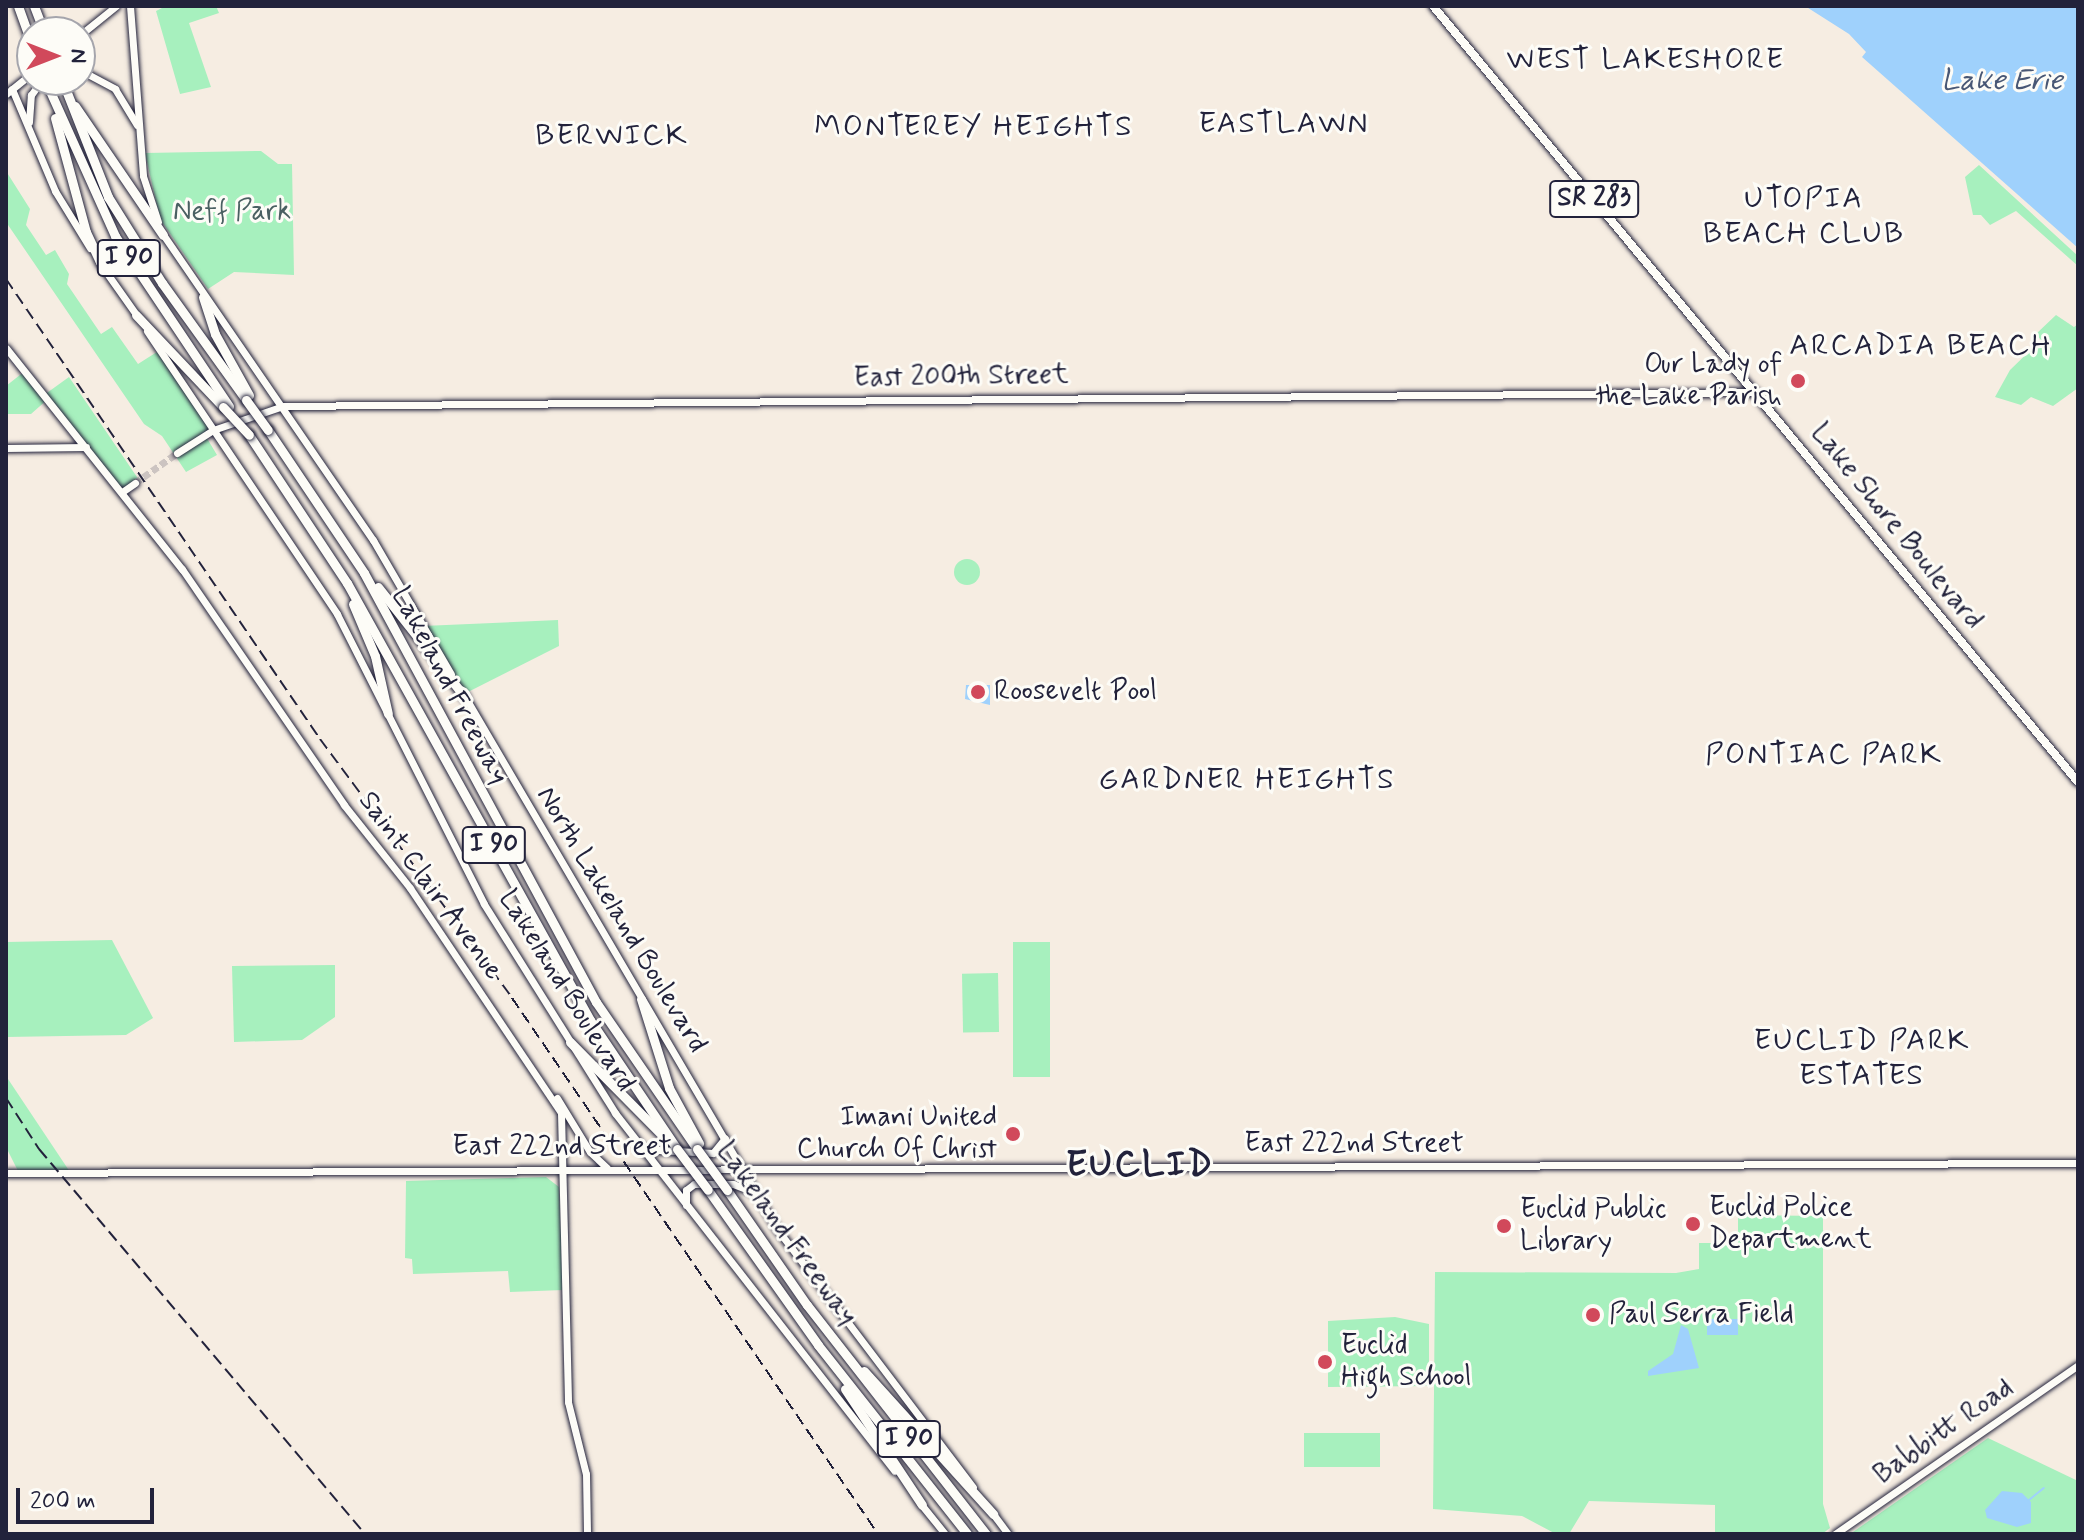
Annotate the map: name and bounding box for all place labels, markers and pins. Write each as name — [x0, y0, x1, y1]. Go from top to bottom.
place label: Our Lady of the Lake Parish — [1598, 348, 1782, 414]
marker: Our Lady of the Lake Parish — [1789, 372, 1807, 390]
place label: Roosevelt Pool — [994, 675, 1152, 709]
marker: Roosevelt Pool — [969, 683, 987, 701]
place label: Imani United Church Of Christ — [789, 1101, 997, 1167]
marker: Imani United Church Of Christ — [1004, 1125, 1022, 1143]
place label: Euclid Police Department — [1709, 1191, 1872, 1257]
place label: Euclid Public Library — [1520, 1193, 1668, 1259]
marker: Euclid Police Department — [1684, 1215, 1702, 1233]
marker: Euclid Public Library — [1495, 1217, 1513, 1235]
place label: Paul Serra Field — [1609, 1298, 1793, 1332]
marker: Paul Serra Field — [1584, 1306, 1602, 1324]
place label: Euclid High School — [1341, 1329, 1471, 1395]
marker: Euclid High School — [1316, 1353, 1334, 1371]

